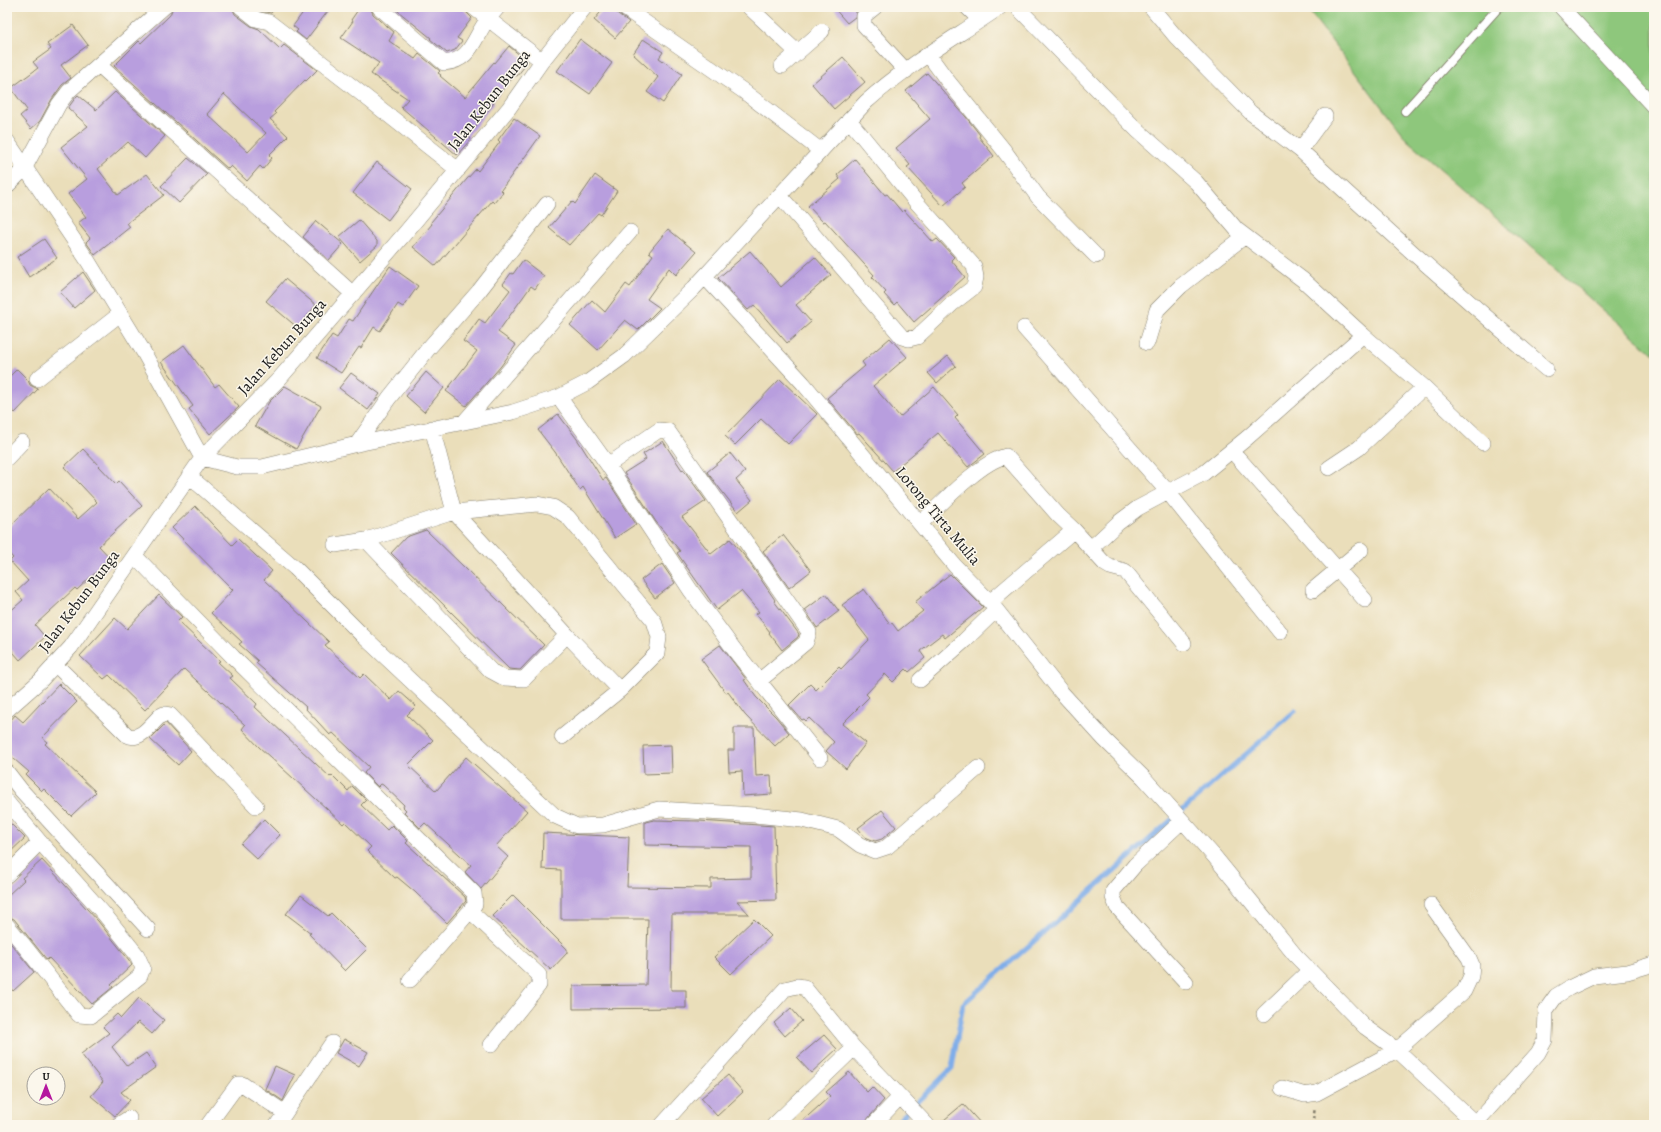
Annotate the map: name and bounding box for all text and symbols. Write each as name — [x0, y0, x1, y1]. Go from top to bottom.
street label: Jalan Kebun Bunga — [442, 44, 536, 155]
street label: Jalan Kebun Bunga — [233, 293, 332, 400]
street label: Lorong Tirta Mulia — [890, 462, 986, 570]
street label: Jalan Kebun Bunga — [33, 545, 125, 657]
north arrow — [26, 1066, 66, 1106]
text: U — [42, 1069, 50, 1084]

